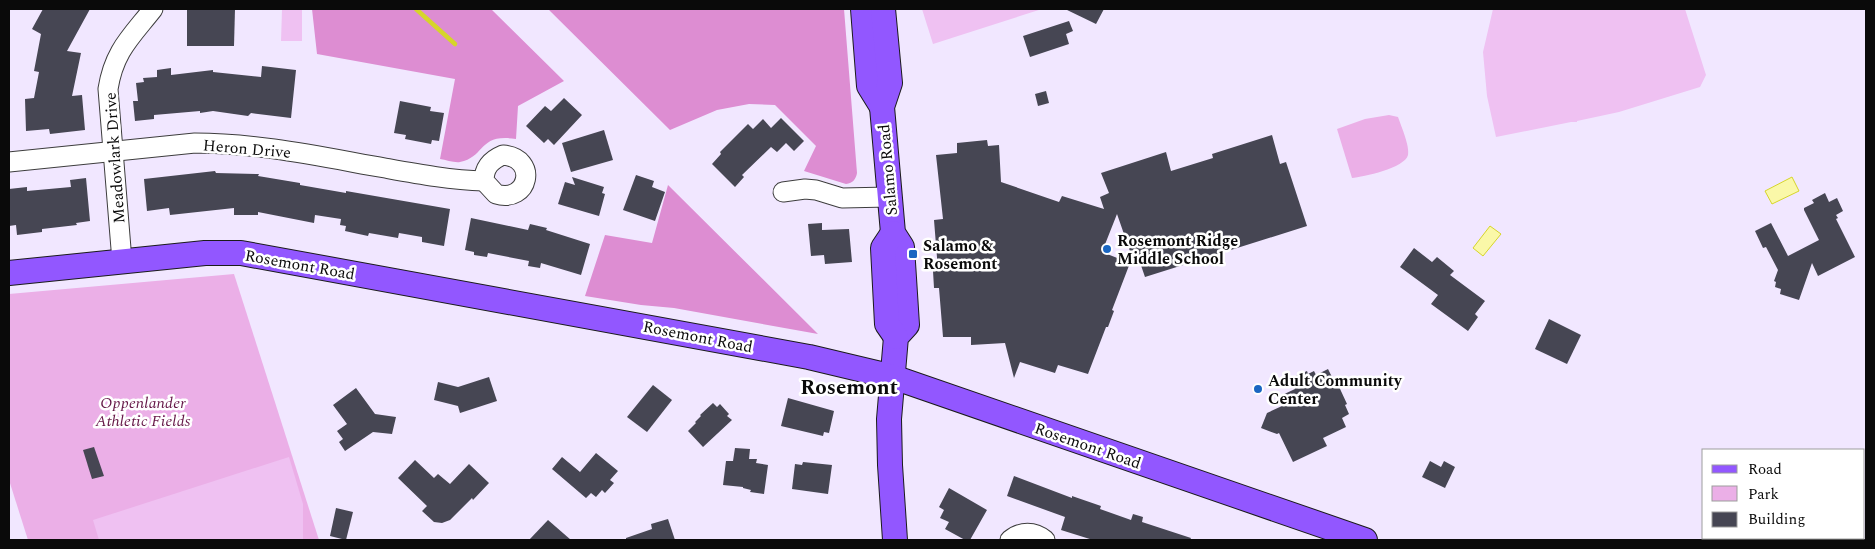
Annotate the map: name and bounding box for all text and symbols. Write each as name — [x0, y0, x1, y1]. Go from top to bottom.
street label: Meadowlark Drive — [98, 91, 132, 224]
street label: Salamo Road — [872, 123, 904, 217]
street label: Heron Drive — [202, 133, 292, 165]
place label: Rosemont Ridge Middle School — [1117, 229, 1238, 271]
place label: Salamo & Rosemont — [923, 234, 997, 276]
marker: Rosemont Ridge Middle School — [1101, 243, 1113, 255]
street label: Rosemont Road — [243, 244, 357, 286]
marker: Salamo & Rosemont — [907, 248, 919, 260]
street label: Rosemont Road — [641, 315, 755, 359]
place label: Adult Community Center — [1268, 369, 1403, 411]
district label: Rosemont — [800, 372, 898, 404]
marker: Adult Community Center — [1252, 383, 1264, 395]
park label: Oppenlander Athletic Fields — [95, 391, 191, 433]
street label: Rosemont Road — [1031, 416, 1144, 475]
legend — [1702, 449, 1865, 539]
text: Road — [1748, 458, 1782, 481]
text: Park — [1748, 483, 1779, 506]
text: Building — [1748, 508, 1805, 531]

